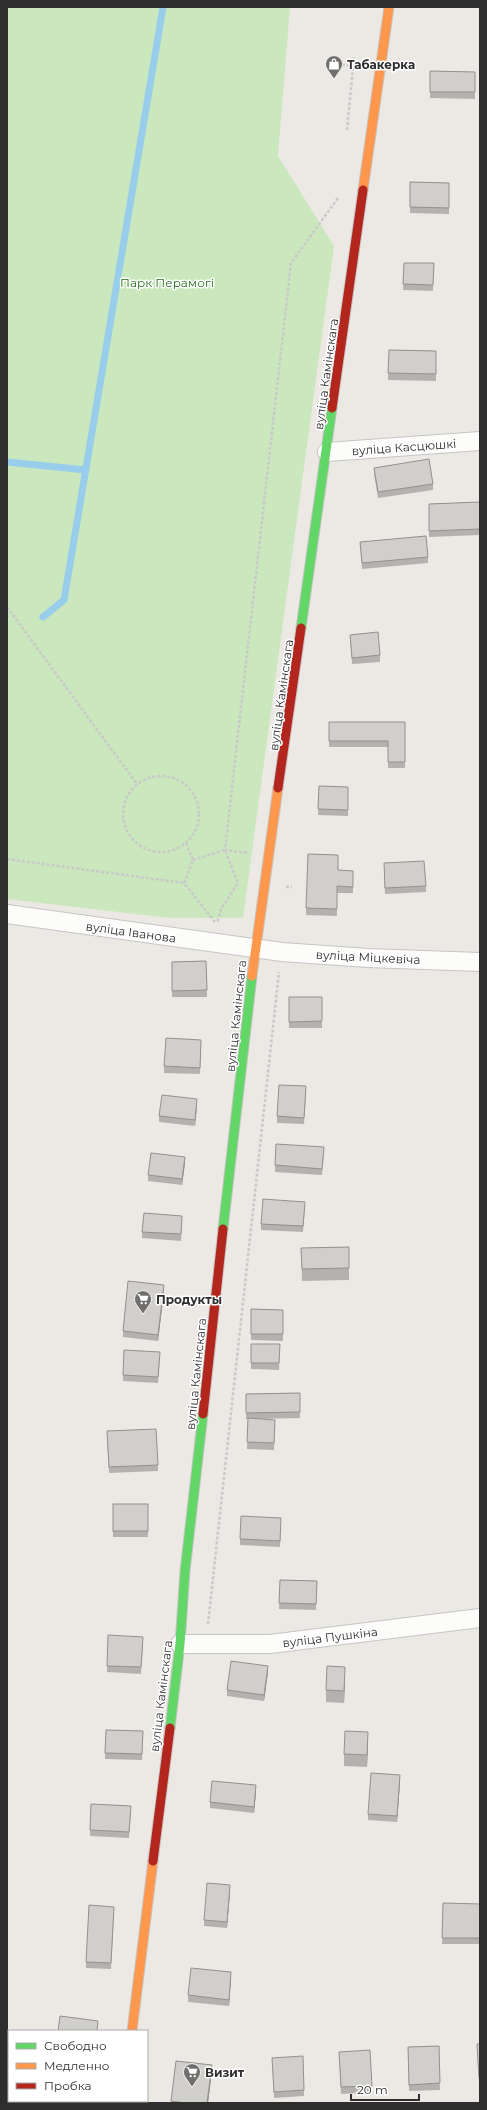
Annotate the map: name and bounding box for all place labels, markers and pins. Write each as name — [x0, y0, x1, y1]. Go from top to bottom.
shop icon: Табакерка — [324, 54, 344, 79]
place label: Табакерка — [347, 57, 415, 72]
supermarket icon: Продукты — [133, 1289, 153, 1314]
place label: Продукты — [156, 1292, 222, 1307]
supermarket icon: Визит — [182, 2062, 202, 2087]
place label: Визит — [205, 2065, 245, 2080]

